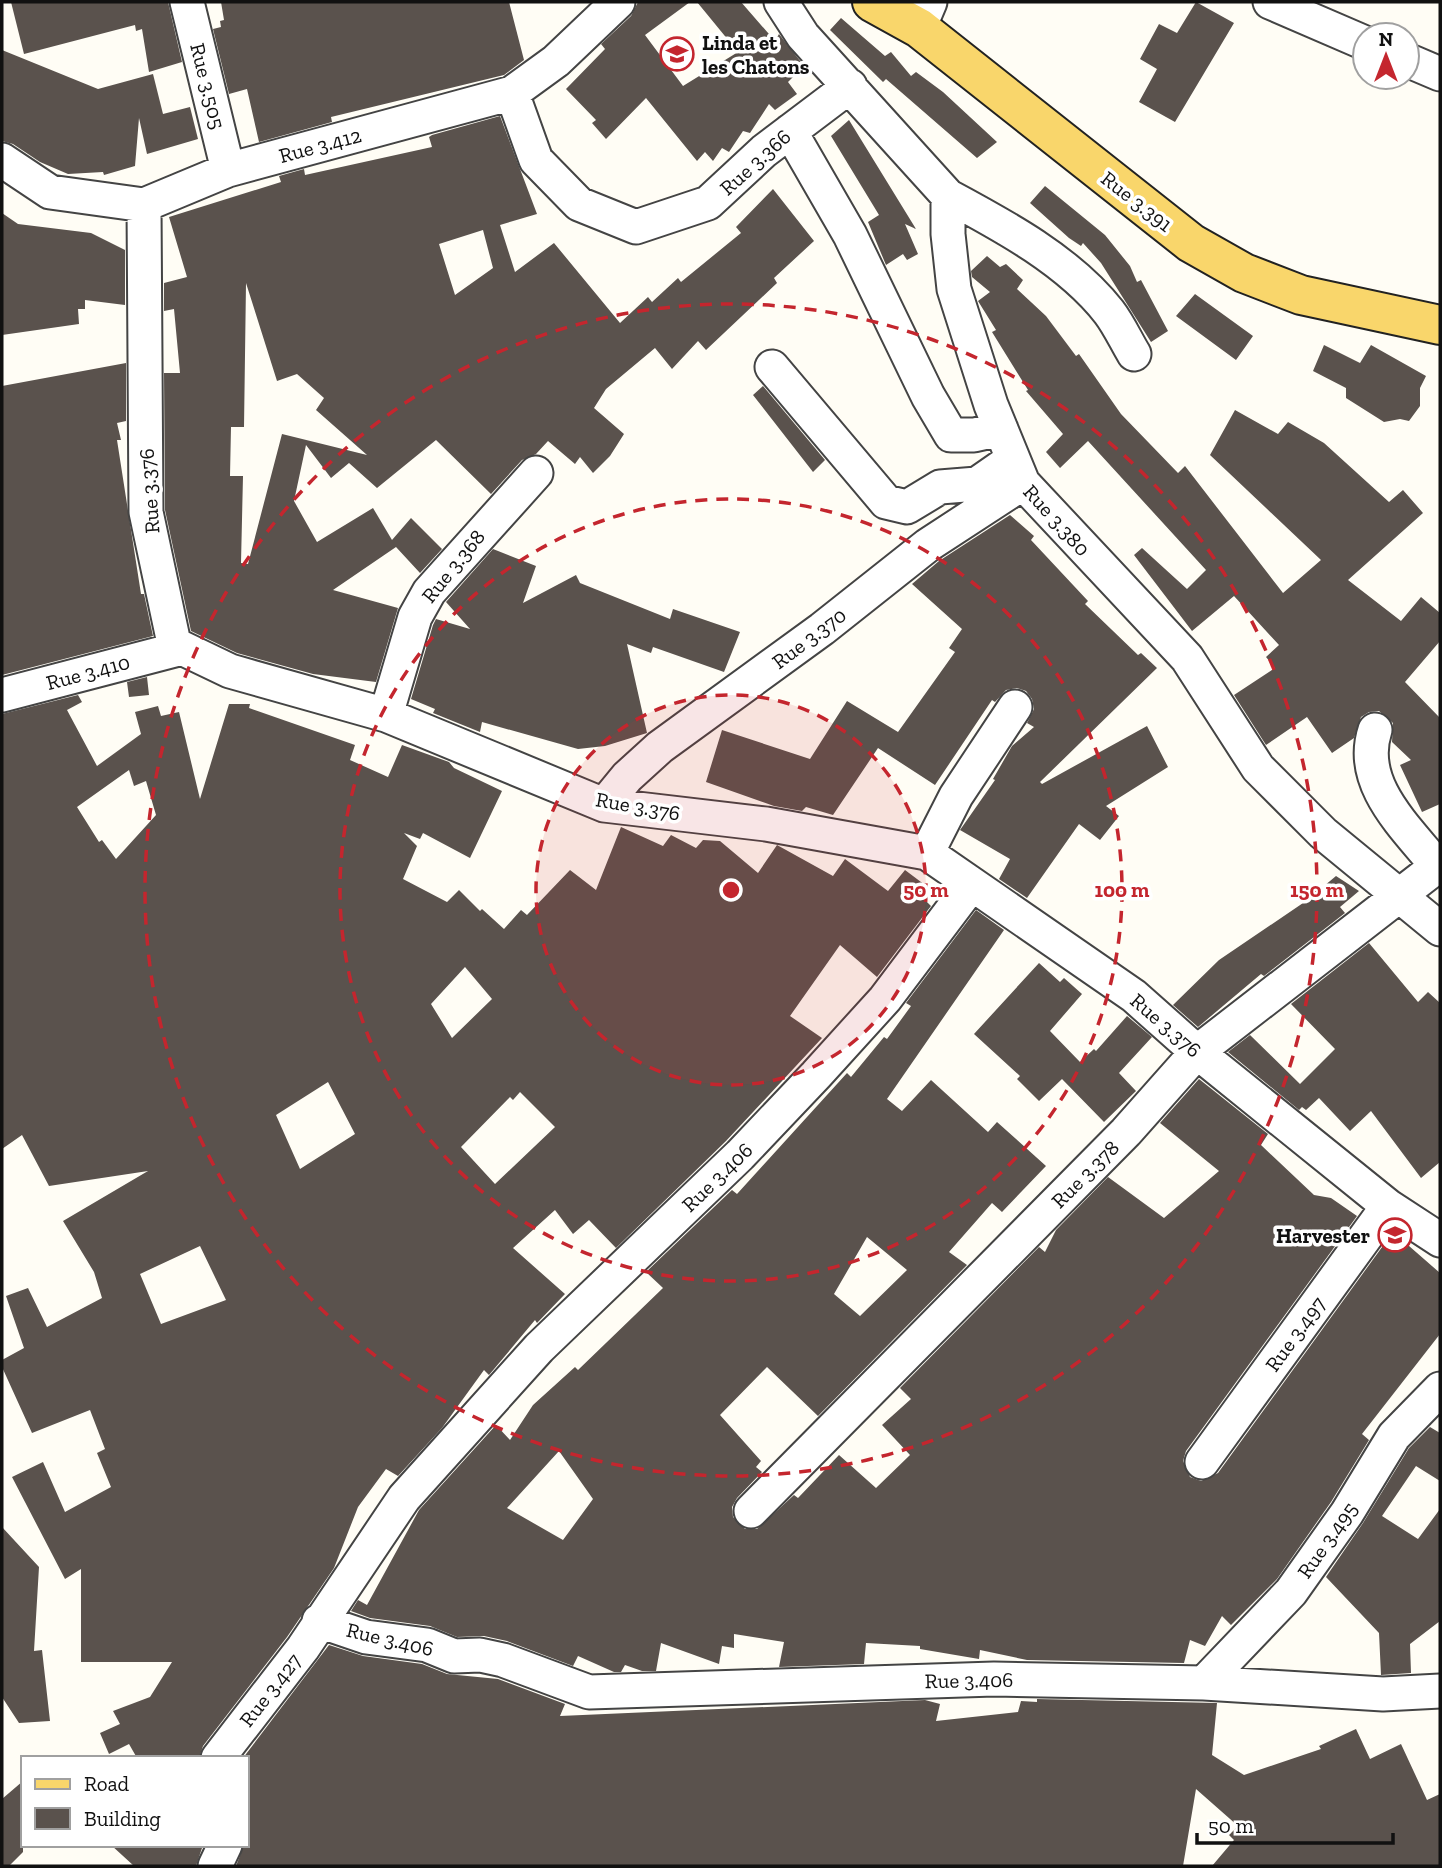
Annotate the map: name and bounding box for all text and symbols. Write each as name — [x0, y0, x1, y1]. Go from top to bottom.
north arrow — [1351, 21, 1421, 91]
text: N — [1379, 28, 1393, 51]
place label: Linda et les Chatons — [702, 30, 810, 79]
school or university icon: Linda et les Chatons — [658, 35, 696, 73]
street label: Rue 3.505 — [185, 40, 231, 132]
street label: Rue 3.412 — [276, 122, 364, 168]
street label: Rue 3.366 — [714, 124, 796, 200]
street label: Rue 3.391 — [1096, 165, 1178, 237]
street label: Rue 3.376 — [134, 448, 164, 534]
street label: Rue 3.380 — [1018, 479, 1096, 561]
street label: Rue 3.368 — [416, 524, 490, 608]
street label: Rue 3.370 — [767, 602, 851, 674]
street label: Rue 3.410 — [43, 649, 133, 695]
street label: Rue 3.376 — [594, 786, 682, 826]
text: 50 m — [903, 877, 949, 902]
text: 100 m — [1095, 877, 1150, 902]
text: 150 m — [1290, 877, 1345, 902]
centre of rings — [719, 878, 743, 902]
street label: Rue 3.376 — [1126, 988, 1206, 1062]
street label: Rue 3.378 — [1046, 1135, 1124, 1213]
street label: Rue 3.406 — [676, 1137, 758, 1217]
school or university icon: Harvester — [1376, 1216, 1414, 1254]
place label: Harvester — [1276, 1223, 1370, 1248]
street label: Rue 3.497 — [1259, 1292, 1331, 1376]
street label: Rue 3.495 — [1292, 1497, 1362, 1583]
street label: Rue 3.406 — [344, 1617, 436, 1661]
street label: Rue 3.427 — [234, 1648, 306, 1732]
street label: Rue 3.406 — [924, 1667, 1014, 1693]
legend — [21, 1756, 248, 1847]
text: Road — [84, 1771, 130, 1796]
scale bar — [1197, 1801, 1393, 1845]
text: Building — [84, 1806, 161, 1831]
text: 50 m — [1208, 1813, 1254, 1838]

